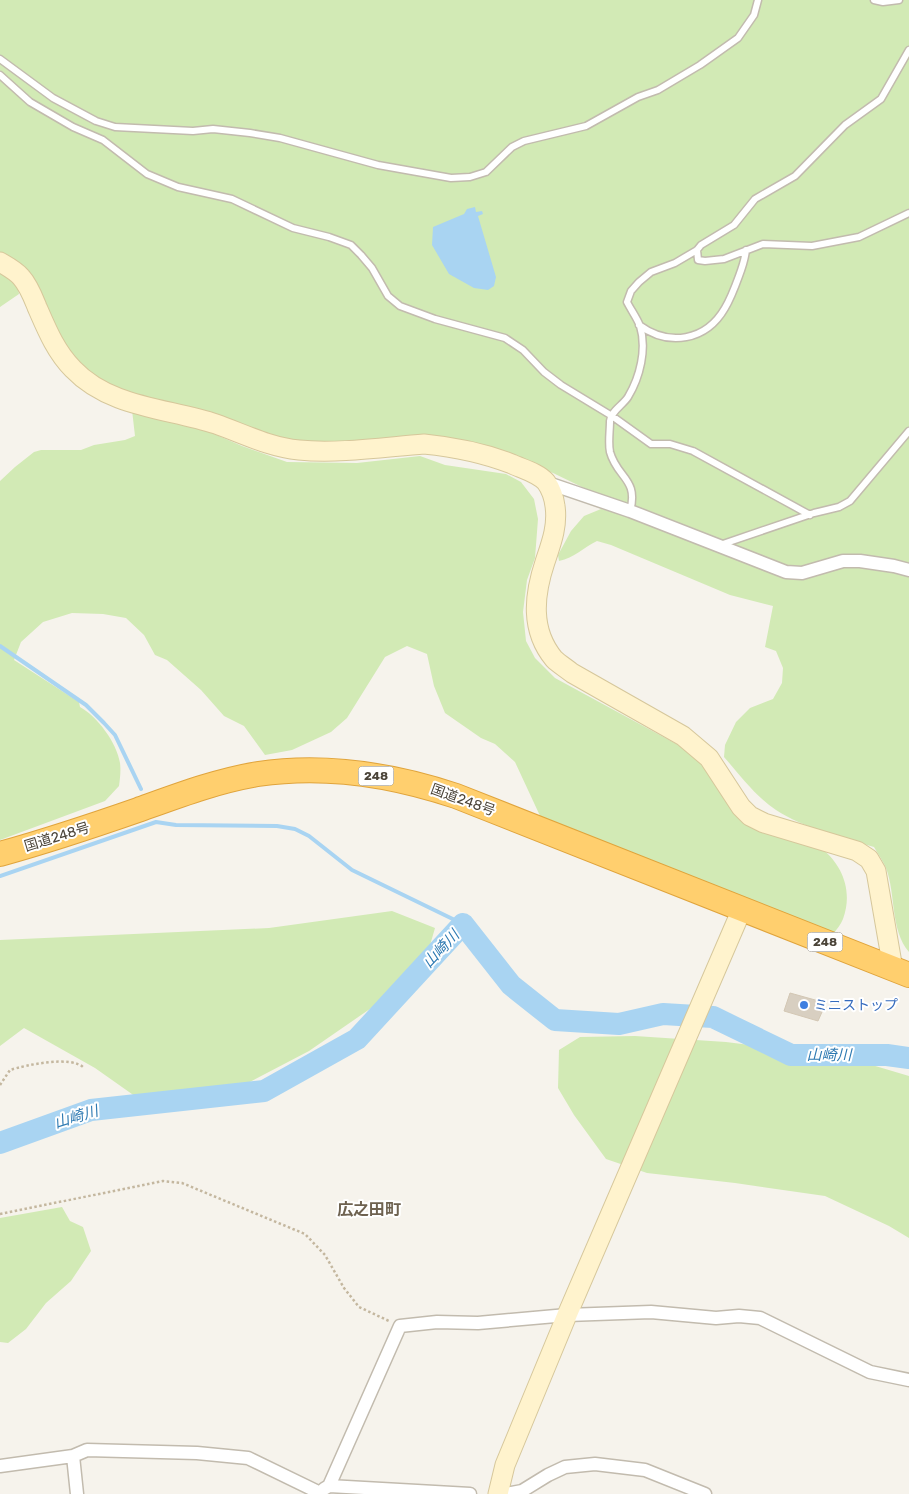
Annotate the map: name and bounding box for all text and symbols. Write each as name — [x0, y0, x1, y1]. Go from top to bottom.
road number: 248 — [358, 766, 394, 786]
street label: 国道248号 — [428, 780, 498, 820]
street label: 国道248号 — [22, 819, 92, 855]
water label: 山崎川 — [419, 925, 464, 972]
road number: 248 — [808, 932, 842, 952]
place label: ミニストップ — [814, 997, 898, 1014]
marker: ミニストップ — [798, 999, 810, 1011]
water label: 山崎川 — [806, 1046, 853, 1064]
water label: 山崎川 — [52, 1101, 102, 1132]
district label: 広之田町 — [337, 1200, 401, 1219]

